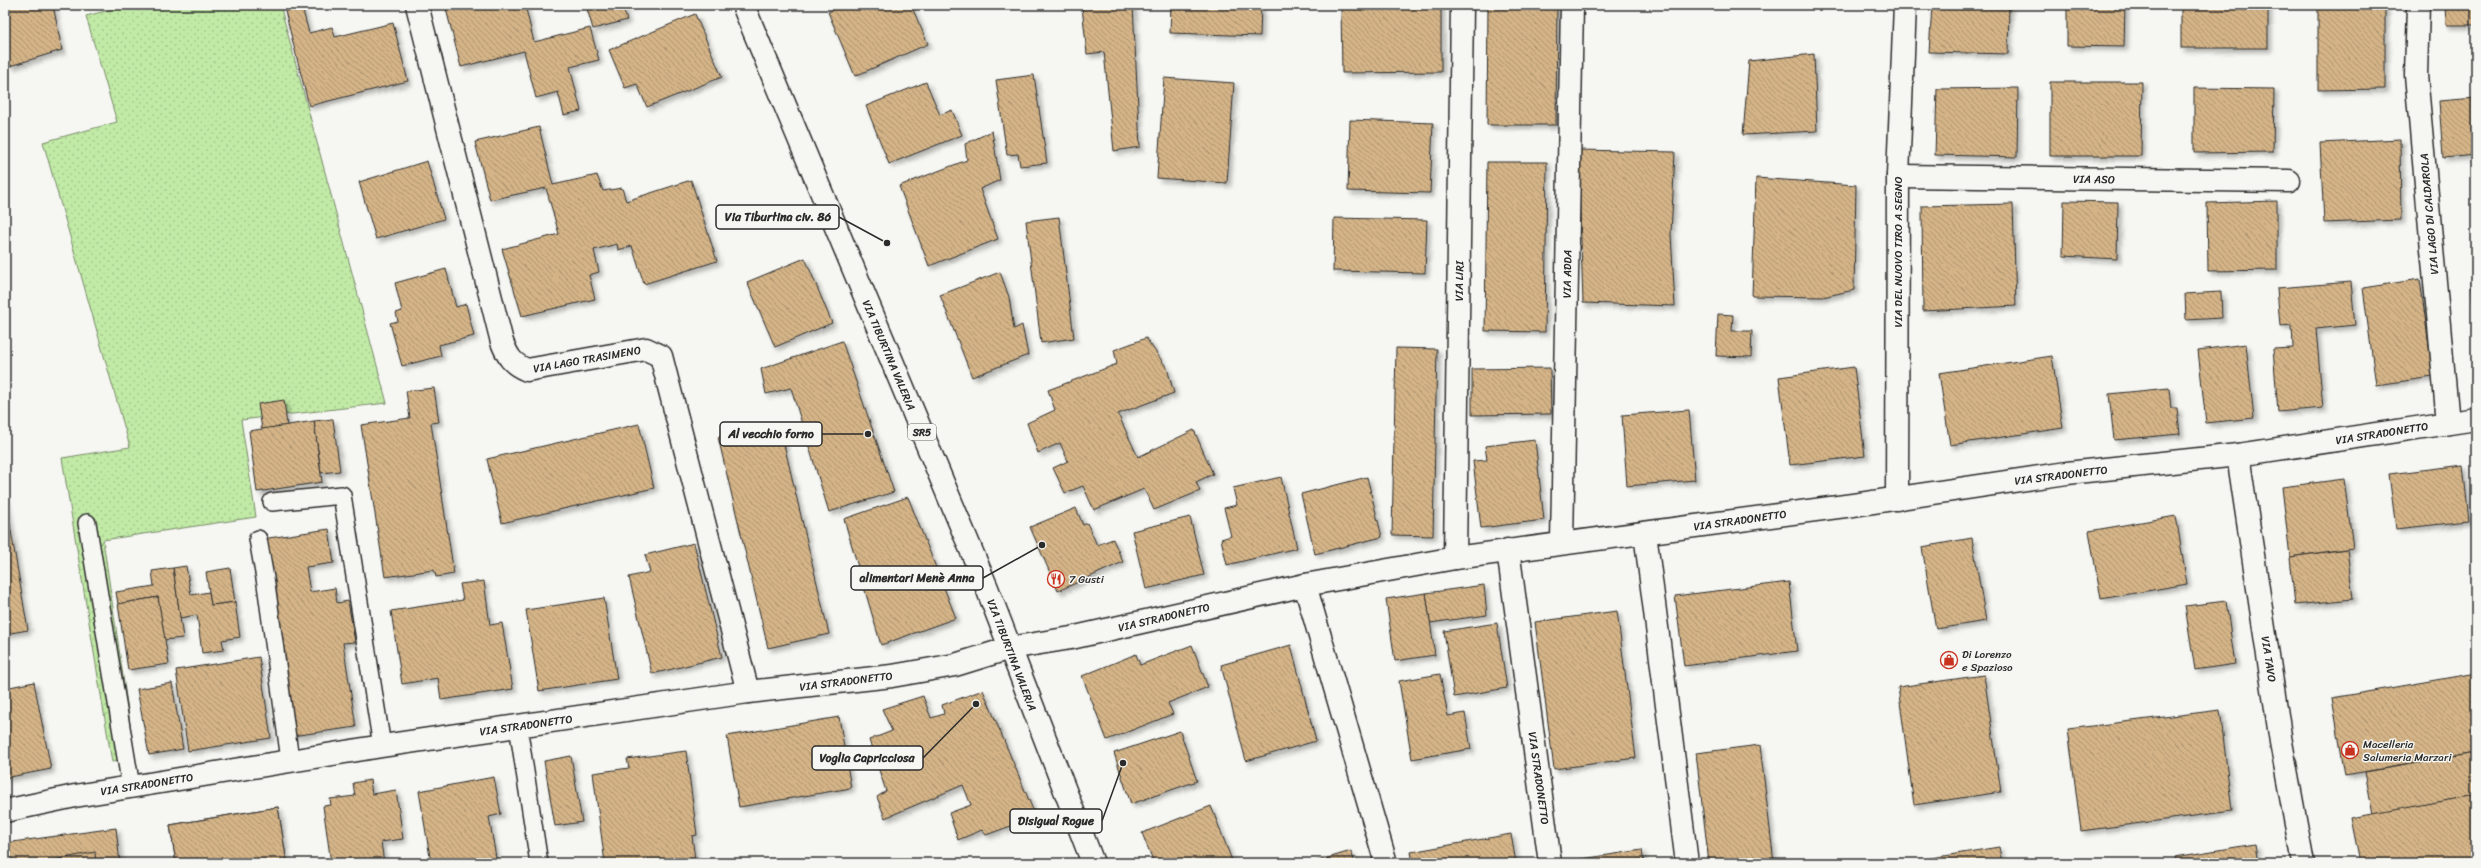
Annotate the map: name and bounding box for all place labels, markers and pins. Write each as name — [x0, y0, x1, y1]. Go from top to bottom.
callout: Via Tiburtina civ. 86 — [716, 205, 839, 229]
callout: Al vecchio forno — [720, 422, 822, 446]
callout: alimentari Menè Anna — [851, 566, 983, 590]
restaurant icon: 7 Gusti — [1046, 569, 1066, 589]
place label: 7 Gusti — [1069, 570, 1105, 589]
place label: Di Lorenzo e Spazioso — [1962, 645, 2013, 677]
shop icon: Di Lorenzo e Spazioso — [1939, 650, 1959, 670]
place label: Macelleria Salumeria Marzari — [2363, 735, 2452, 767]
shop icon: Macelleria Salumeria Marzari — [2340, 740, 2360, 760]
callout: Voglia Capricciosa — [812, 746, 923, 770]
callout: Disigual Rogue — [1010, 809, 1102, 833]

